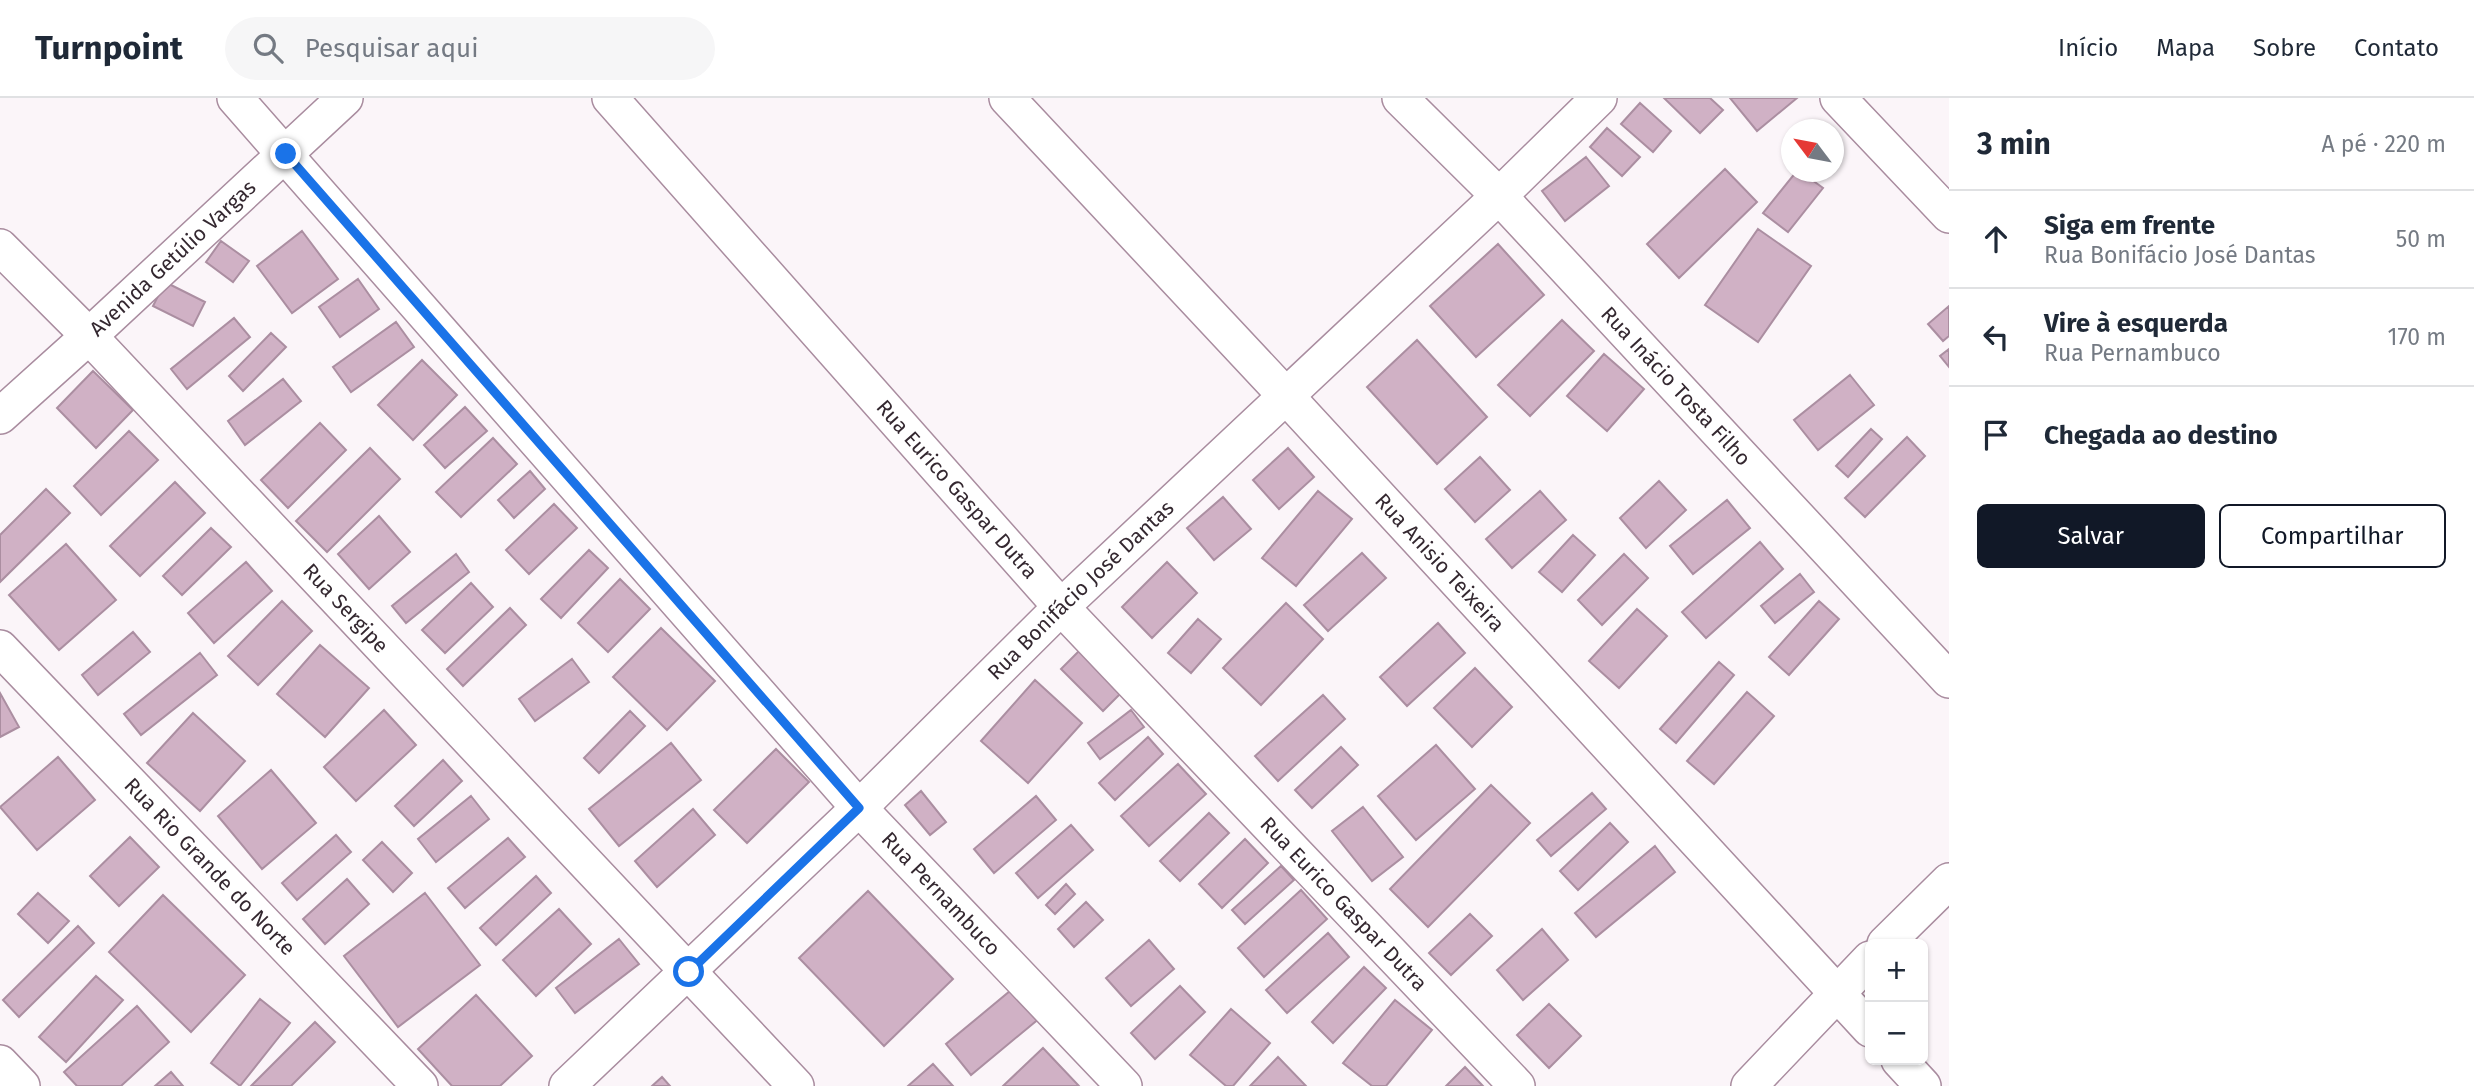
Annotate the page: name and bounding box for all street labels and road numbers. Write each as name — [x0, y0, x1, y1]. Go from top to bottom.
street label: Avenida Getúlio Vargas — [84, 174, 261, 342]
street label: Rua Inácio Tosta Filho — [1595, 301, 1756, 471]
street label: Rua Eurico Gaspar Dutra — [871, 395, 1043, 584]
street label: Rua Anisio Teixeira — [1369, 488, 1510, 637]
street label: Rua Bonifácio José Dantas — [982, 495, 1179, 685]
street label: Rua Sergipe — [297, 558, 394, 658]
street label: Rua Rio Grande do Norte — [119, 772, 301, 961]
street label: Rua Eurico Gaspar Dutra — [1255, 811, 1433, 996]
street label: Rua Pernambuco — [876, 827, 1006, 961]

